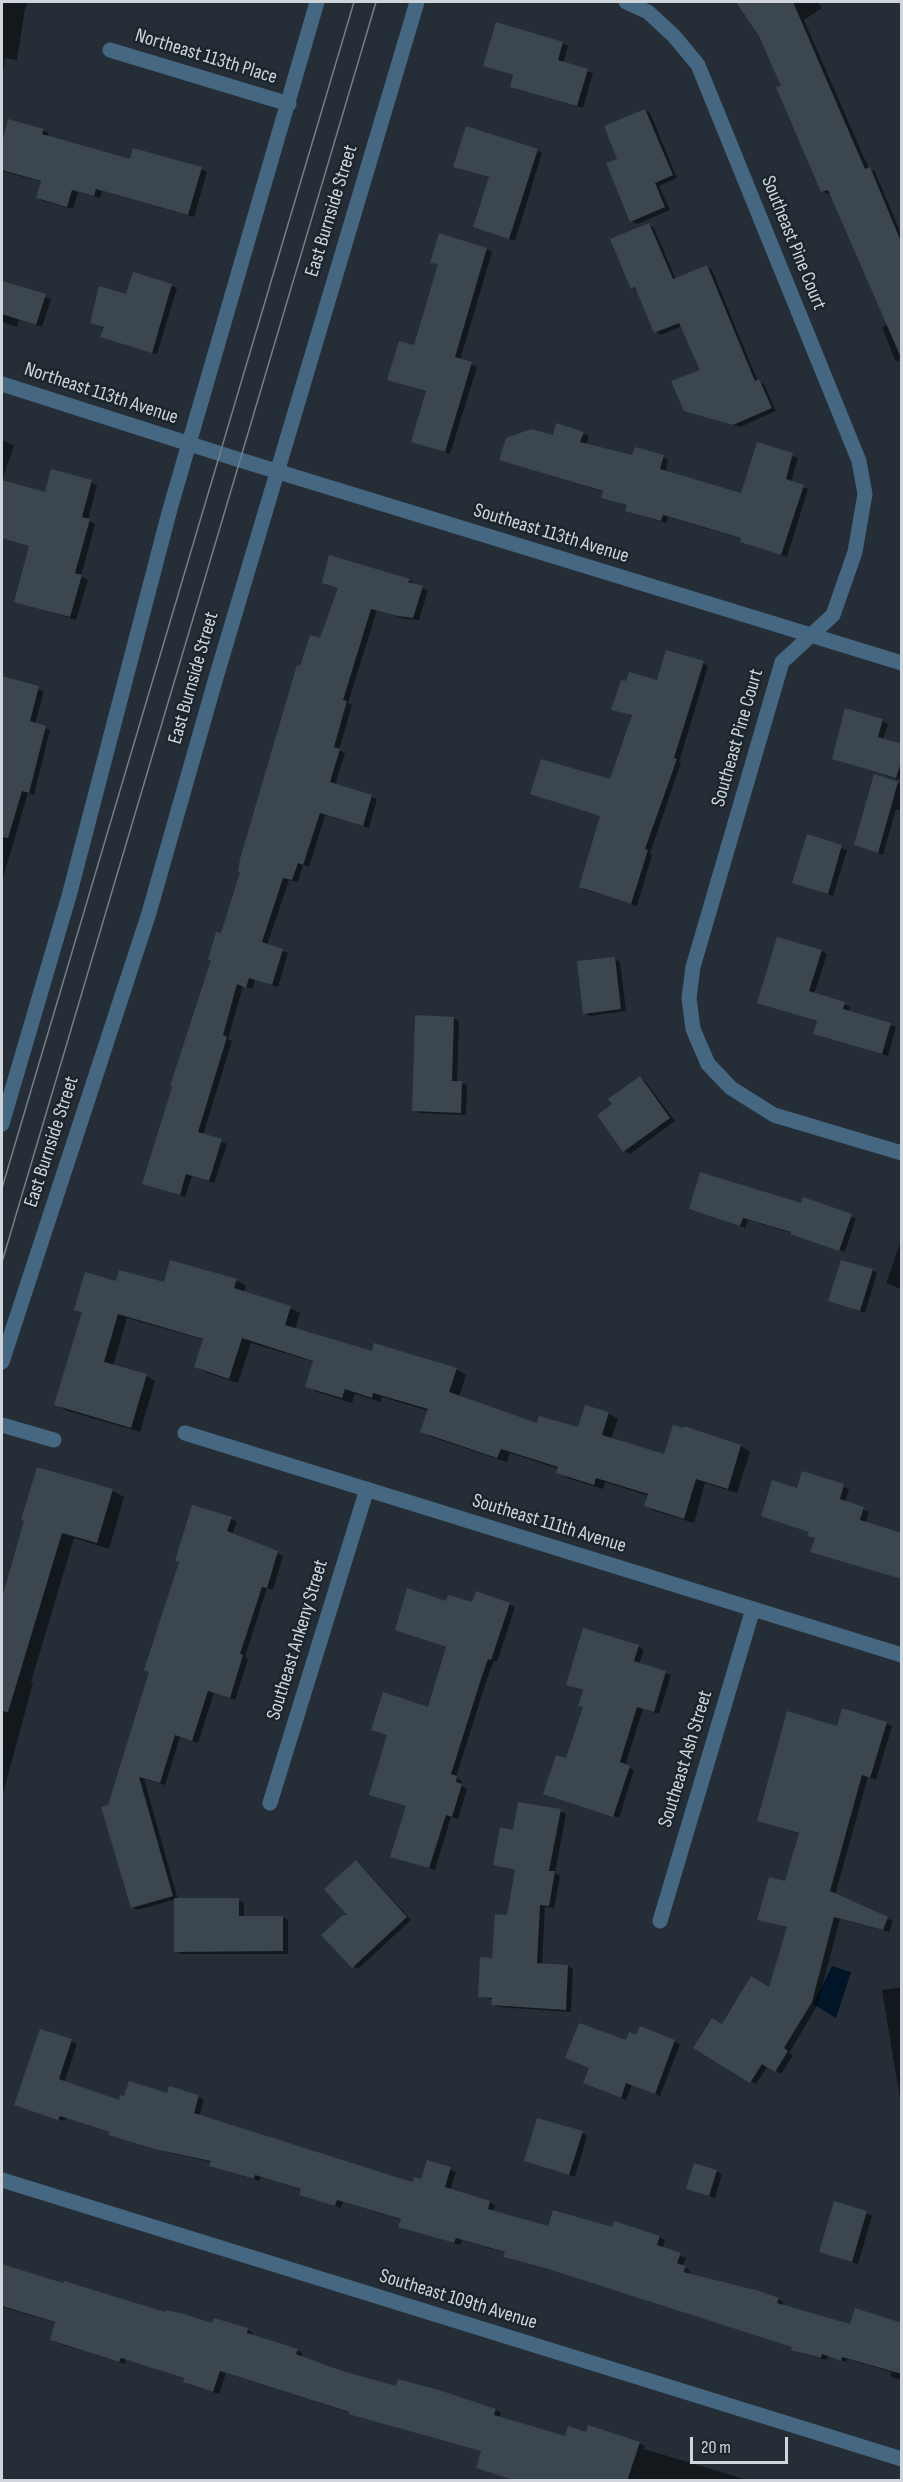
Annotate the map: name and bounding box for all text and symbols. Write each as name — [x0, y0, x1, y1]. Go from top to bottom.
street label: Northeast 113th Place — [132, 24, 280, 90]
street label: East Burnside Street — [301, 142, 363, 280]
street label: Southeast Pine Court — [755, 173, 831, 313]
street label: Northeast 113th Avenue — [21, 358, 181, 430]
street label: Southeast 113th Avenue — [470, 499, 632, 569]
street label: East Burnside Street — [164, 609, 224, 747]
street label: Southeast Pine Court — [707, 666, 769, 810]
street label: East Burnside Street — [20, 1073, 84, 1211]
street label: Southeast 111th Avenue — [469, 1489, 629, 1559]
street label: Southeast Ankeny Street — [262, 1557, 334, 1723]
street label: Southeast Ash Street — [654, 1688, 718, 1830]
street label: Southeast 109th Avenue — [376, 2265, 540, 2335]
scale bar — [693, 2425, 790, 2463]
text: 20 m — [701, 2437, 731, 2458]

